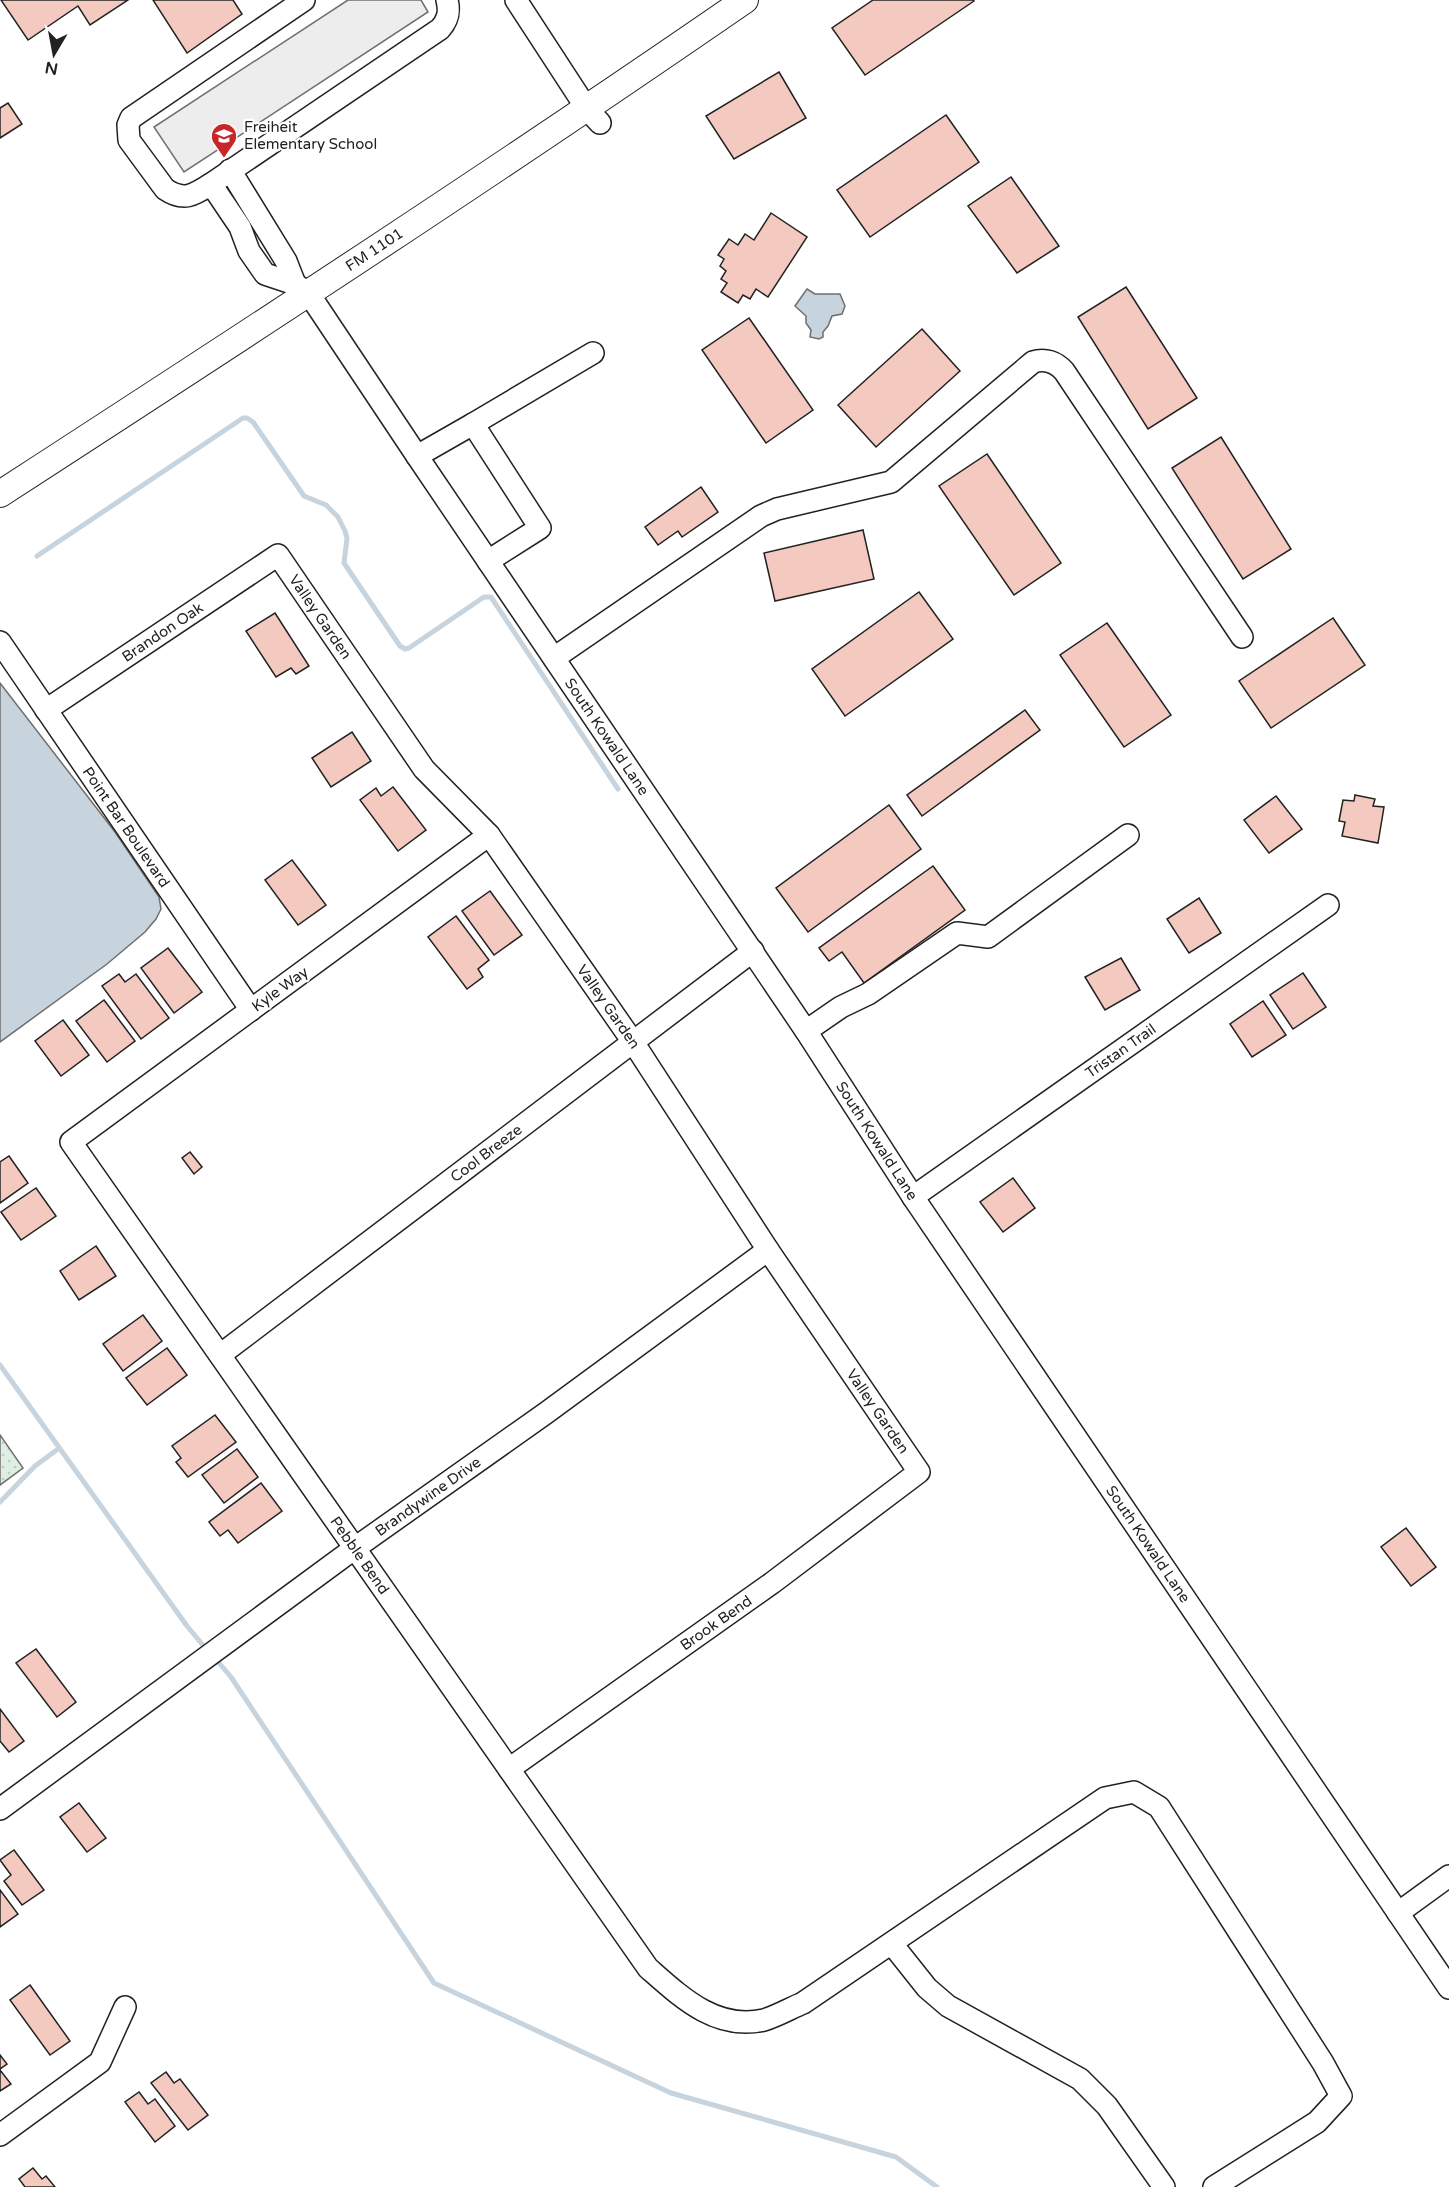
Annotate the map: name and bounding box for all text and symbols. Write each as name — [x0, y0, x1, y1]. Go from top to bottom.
north arrow — [24, 24, 84, 84]
text: N — [44, 57, 60, 79]
place label: Freiheit Elementary School — [244, 118, 377, 153]
school or university icon: Freiheit Elementary School — [209, 121, 239, 159]
street label: FM 1101 — [342, 224, 406, 275]
street label: Valley Garden — [285, 571, 355, 663]
street label: Brandon Oak — [118, 599, 206, 666]
street label: South Kowald Lane — [561, 675, 653, 799]
street label: Point Bar Boulevard — [79, 763, 174, 891]
street label: Valley Garden — [573, 961, 644, 1052]
street label: Kyle Way — [248, 963, 312, 1015]
street label: Tristan Trail — [1082, 1020, 1159, 1082]
street label: South Kowald Lane — [832, 1078, 922, 1204]
street label: Cool Breeze — [447, 1120, 525, 1186]
street label: Valley Garden — [843, 1366, 913, 1457]
street label: Brandywine Drive — [372, 1453, 484, 1540]
street label: South Kowald Lane — [1102, 1482, 1194, 1606]
street label: Pebble Bend — [326, 1513, 393, 1598]
street label: Brook Bend — [677, 1592, 755, 1654]

